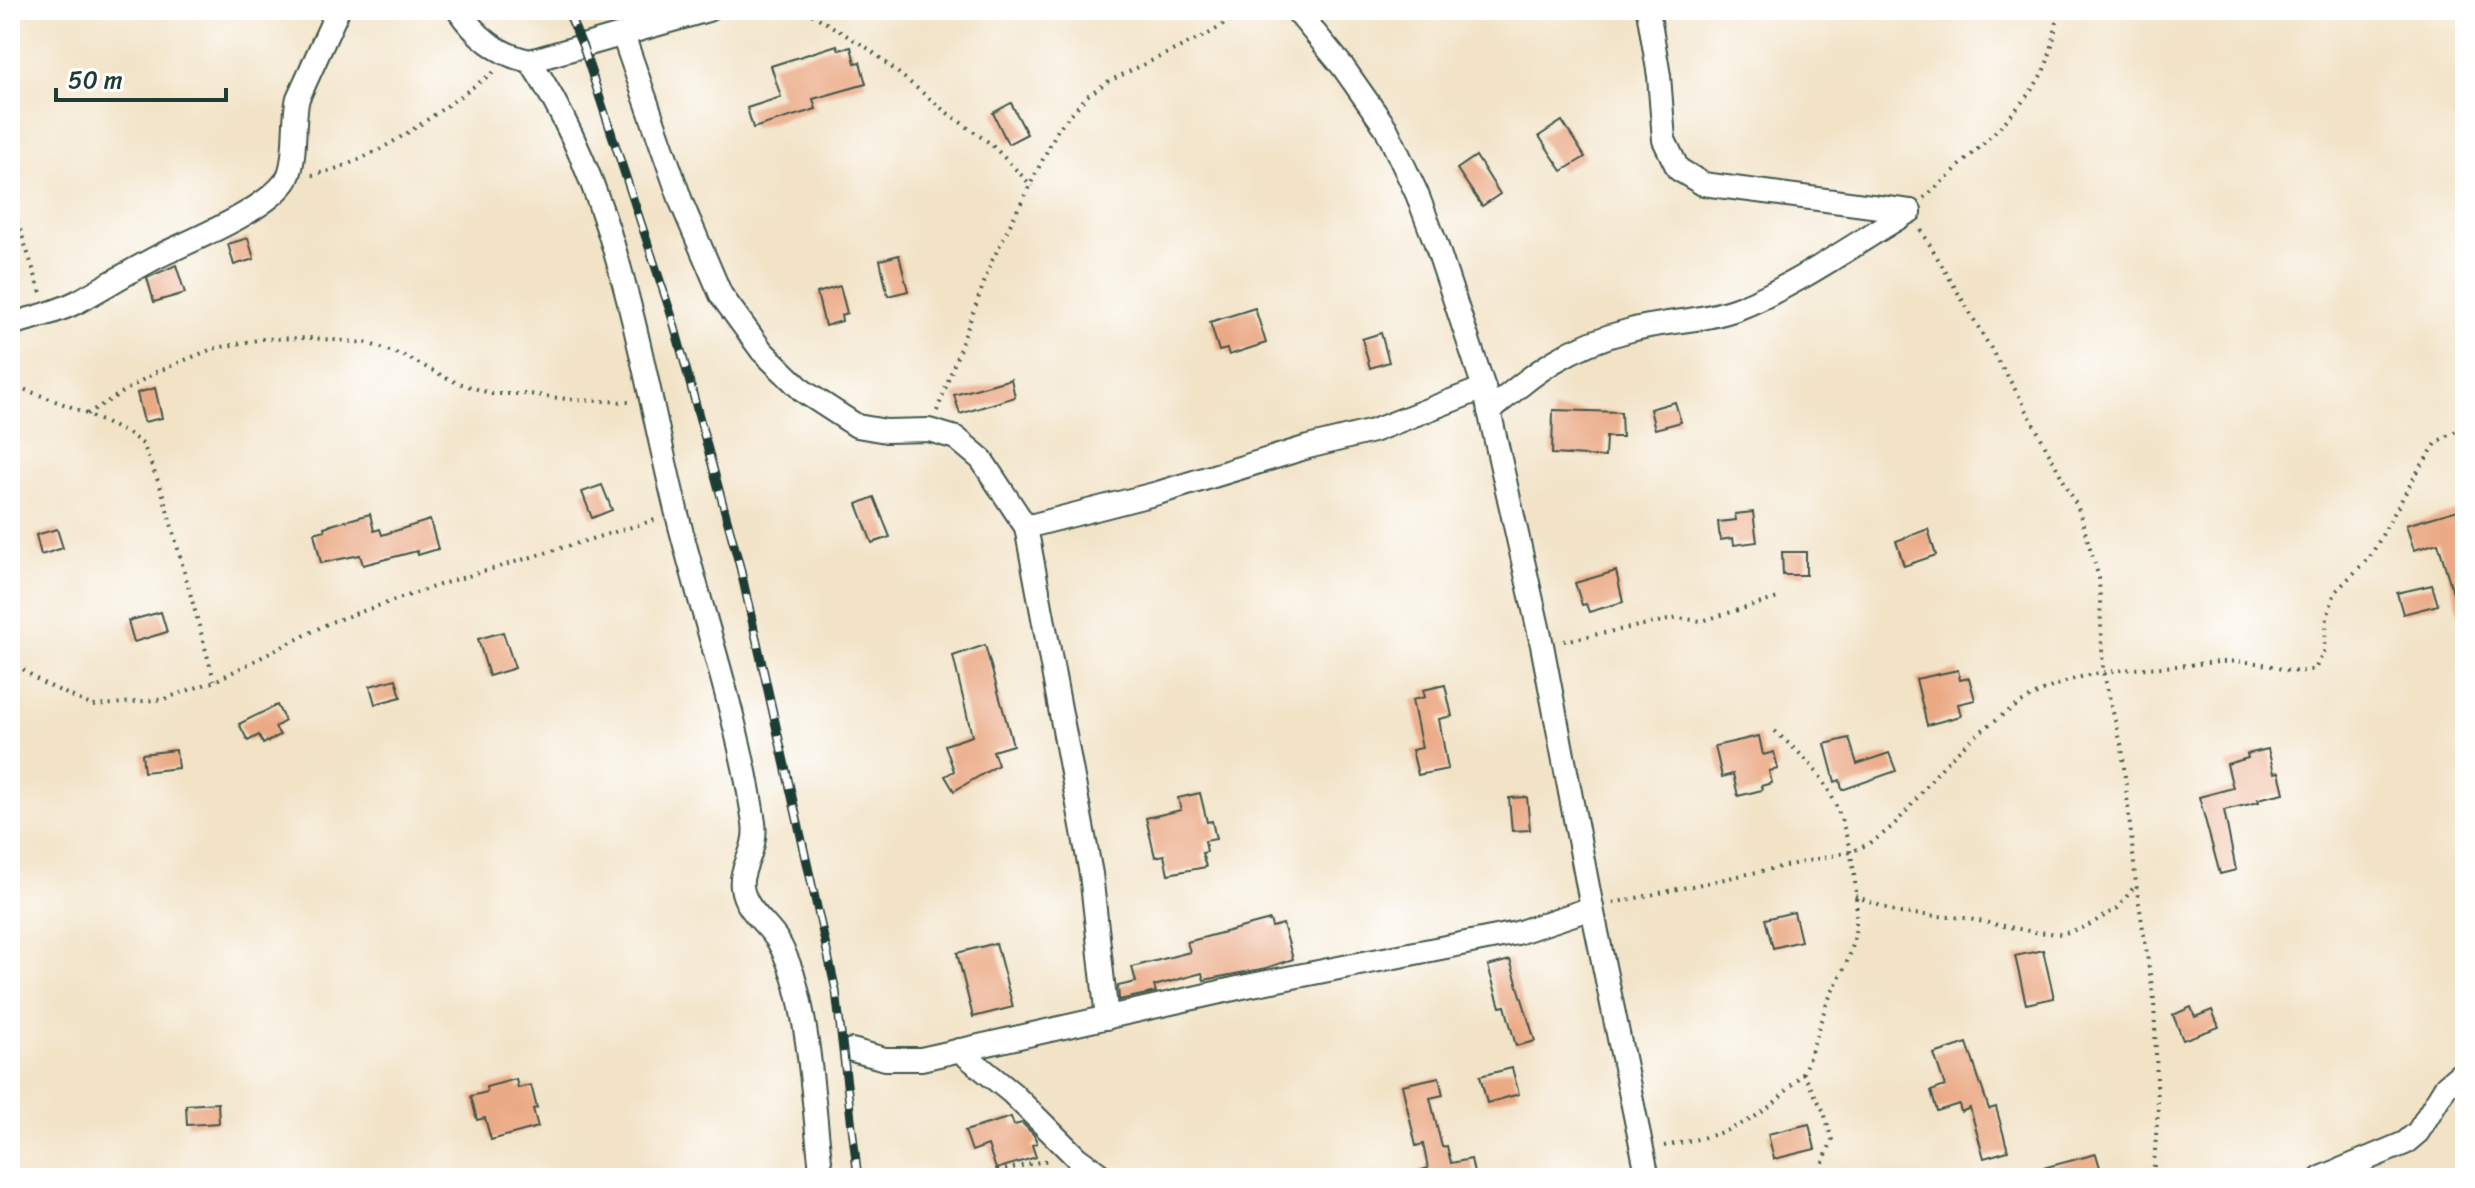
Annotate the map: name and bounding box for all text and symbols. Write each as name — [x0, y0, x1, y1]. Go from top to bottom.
scale bar — [56, 52, 226, 102]
text: 50 m — [68, 59, 123, 101]

